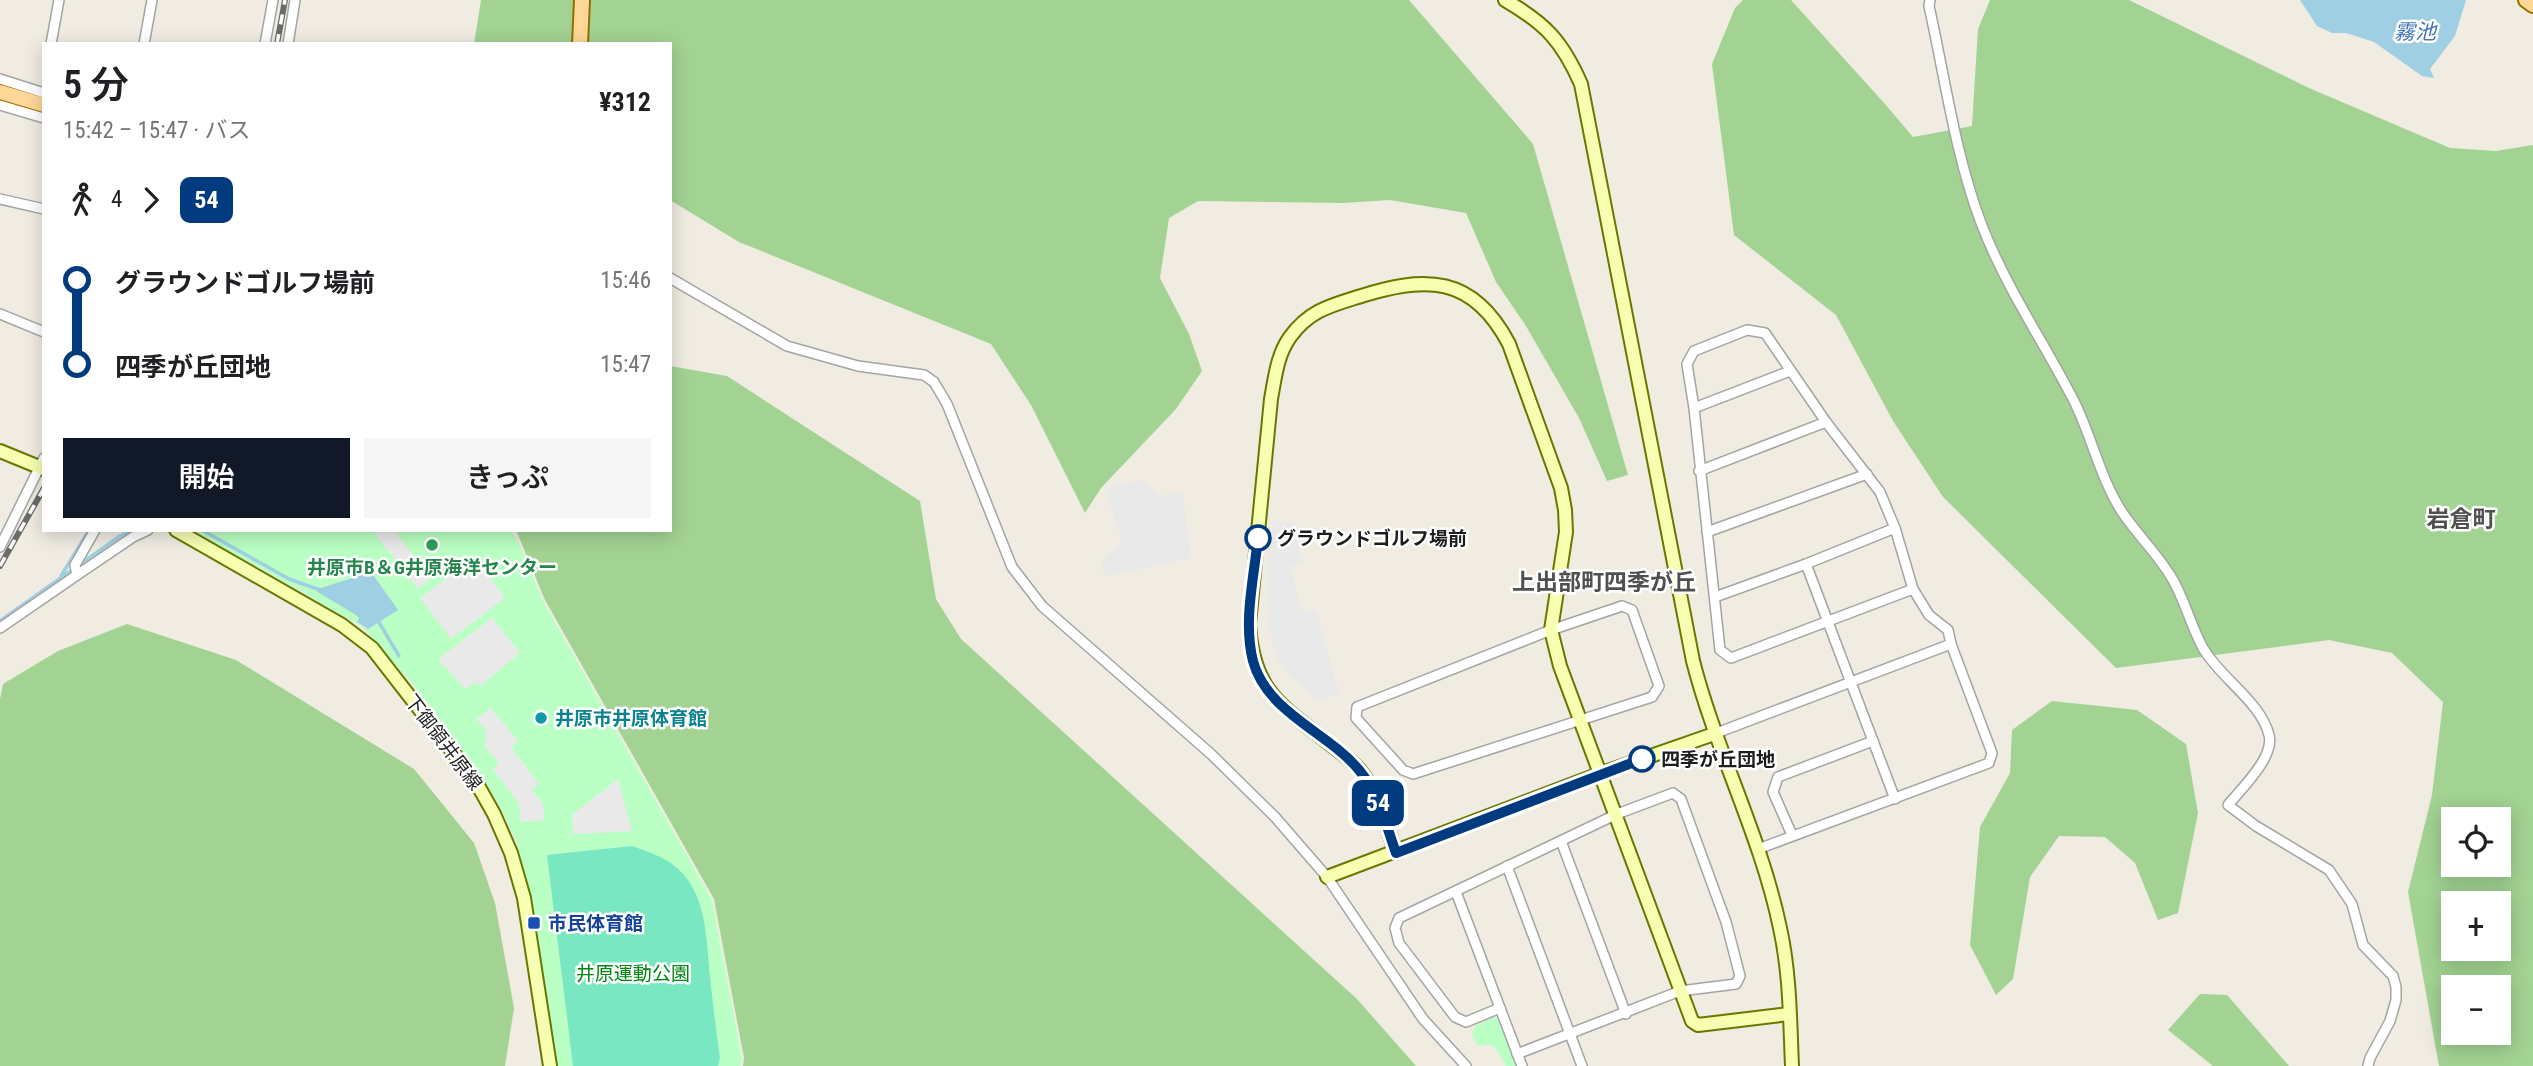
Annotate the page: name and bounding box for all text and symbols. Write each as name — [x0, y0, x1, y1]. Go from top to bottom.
water label: 霧池 — [2394, 20, 2438, 44]
text: 5 分 — [63, 63, 129, 107]
text: ¥312 — [599, 87, 651, 117]
text: 15:42 – 15:47 · バス — [63, 117, 250, 144]
icon: walk — [63, 181, 101, 219]
icon: forward — [132, 181, 170, 219]
text: 4 — [111, 186, 122, 213]
text: 54 — [194, 186, 219, 214]
text: 15:46 — [600, 267, 651, 294]
text: グラウンドゴルフ場前 — [115, 268, 375, 298]
text: 15:47 — [600, 351, 651, 378]
text: 四季が丘団地 — [115, 352, 271, 382]
button: 開始 — [63, 438, 350, 518]
button: きっぷ — [364, 438, 651, 518]
district label: 岩倉町 — [2427, 506, 2496, 533]
marker: グラウンドゴルフ場前 — [1245, 525, 1271, 551]
place label: グラウンドゴルフ場前 — [1277, 527, 1467, 550]
marker: 井原市B＆G井原海洋センター — [424, 537, 440, 553]
place label: 井原市B＆G井原海洋センター — [307, 556, 557, 579]
district label: 上出部町四季が丘 — [1512, 569, 1696, 596]
street label: 下御領井原線 — [400, 690, 487, 795]
place label: 井原市井原体育館 — [555, 707, 707, 730]
marker: 井原市井原体育館 — [533, 710, 549, 726]
marker: 四季が丘団地 — [1629, 746, 1655, 772]
place label: 四季が丘団地 — [1661, 748, 1775, 771]
line badge: 54 — [1346, 780, 1410, 826]
text: 54 — [1366, 789, 1390, 817]
map controls — [2441, 807, 2511, 1045]
button: locate — [2441, 807, 2511, 877]
button: + — [2441, 891, 2511, 961]
place label: 市民体育館 — [548, 912, 643, 935]
marker: 市民体育館 — [526, 915, 542, 931]
park label: 井原運動公園 — [576, 962, 690, 985]
button: − — [2441, 975, 2511, 1045]

